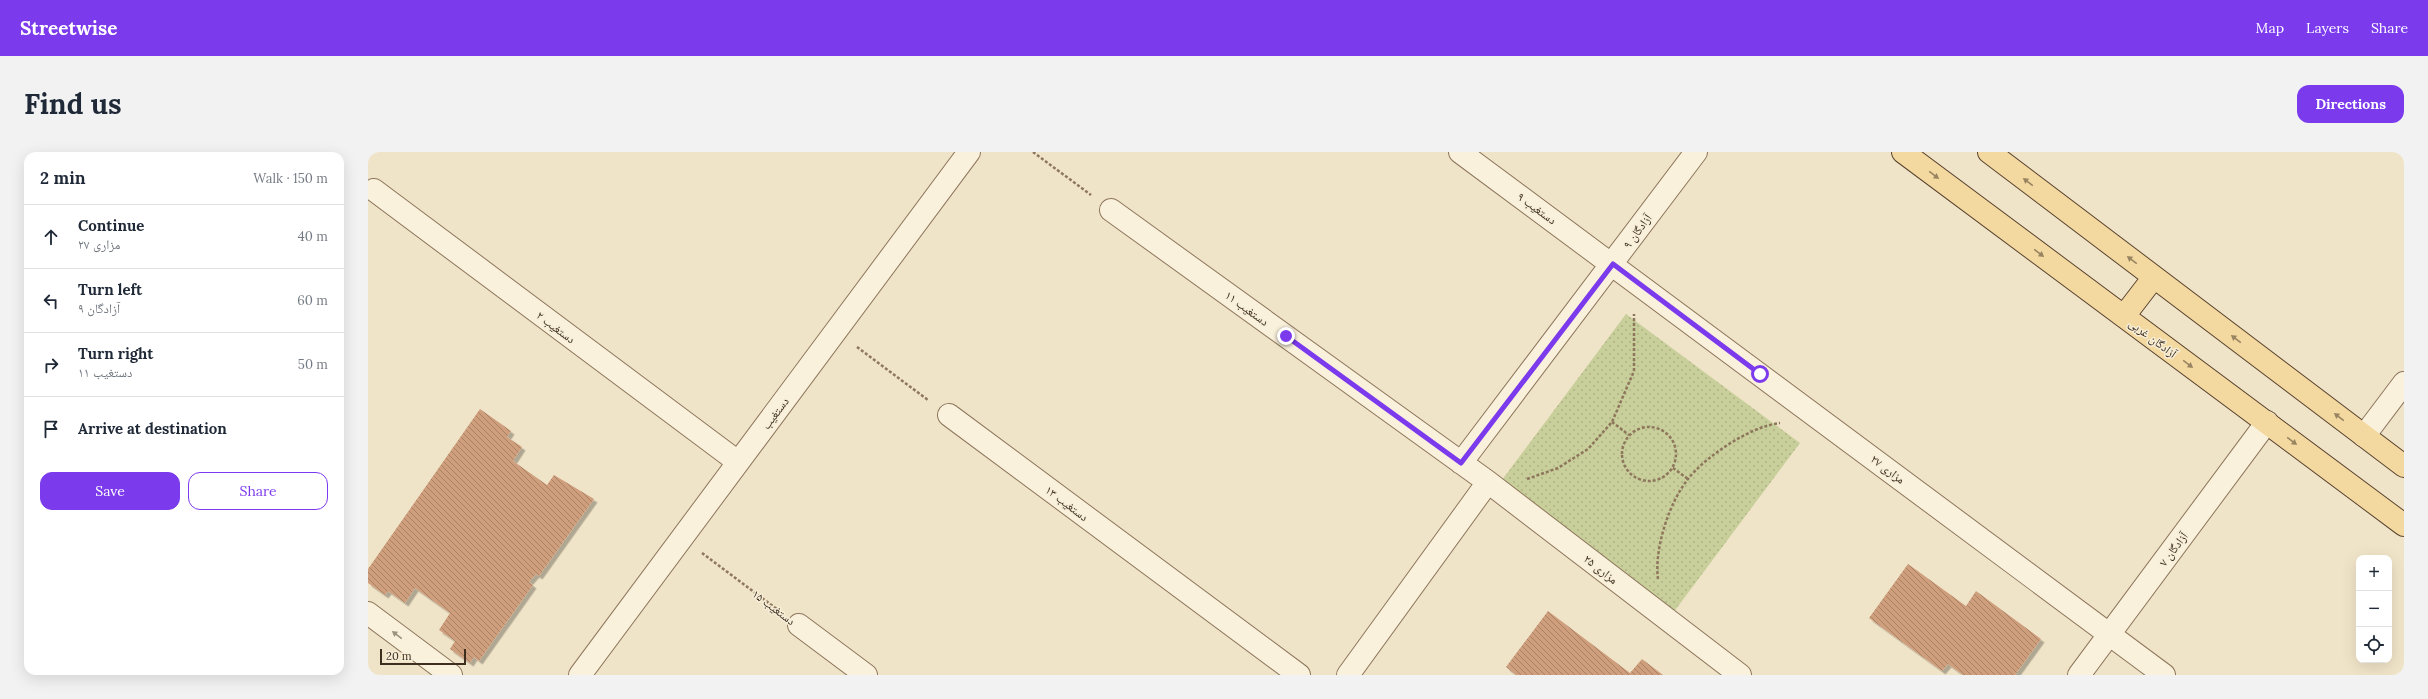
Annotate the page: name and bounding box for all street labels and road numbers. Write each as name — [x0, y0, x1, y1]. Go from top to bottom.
street label: دستغیب ۹ — [1514, 189, 1560, 228]
street label: آزادگان ۹ — [1619, 210, 1655, 251]
street label: دستغیب ۱۱ — [1222, 287, 1272, 329]
street label: دستغیب ۲ — [533, 308, 578, 347]
street label: آزادگان غربی — [2126, 315, 2181, 362]
street label: دستغیب — [758, 394, 792, 432]
street label: مزاری ۲۷ — [1868, 451, 1908, 487]
street label: دستغیب ۱۳ — [1042, 482, 1092, 524]
street label: آزادگان ۷ — [2155, 528, 2191, 569]
street label: مزاری ۲۵ — [1581, 551, 1621, 587]
street label: دستغیب ۱۵ — [749, 586, 799, 628]

